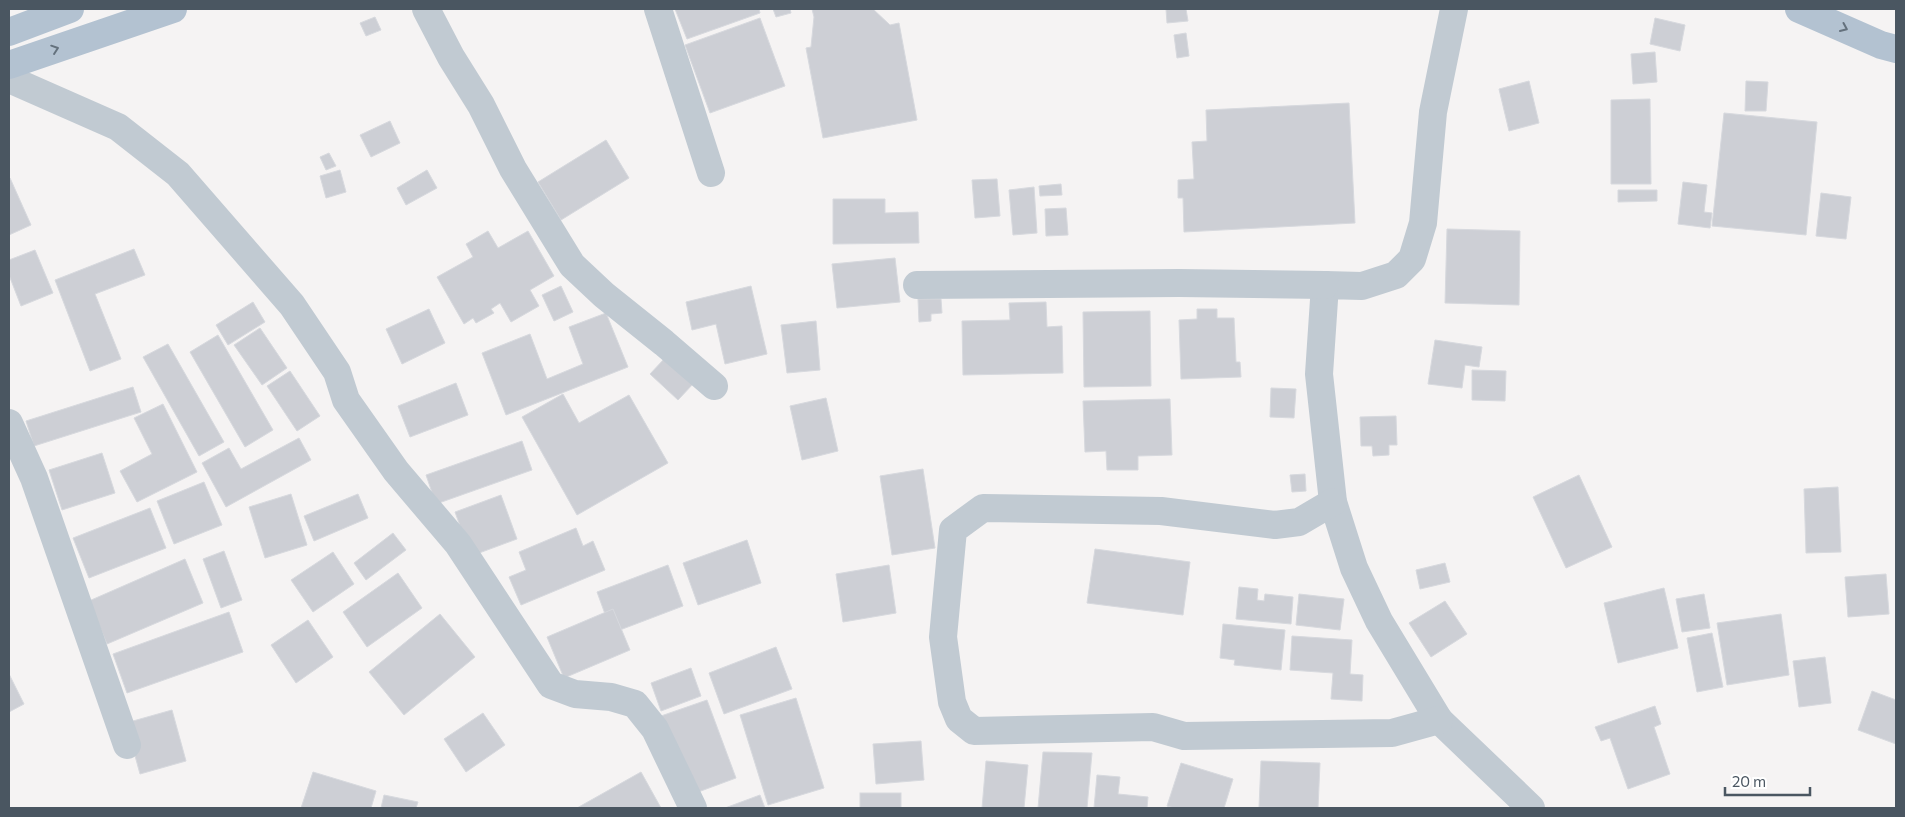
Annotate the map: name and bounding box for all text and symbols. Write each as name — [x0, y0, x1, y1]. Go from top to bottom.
one-way arrow — [1839, 22, 1848, 33]
one-way arrow — [50, 45, 59, 55]
scale bar — [1725, 764, 1810, 796]
text: 20 m — [1732, 772, 1766, 790]

